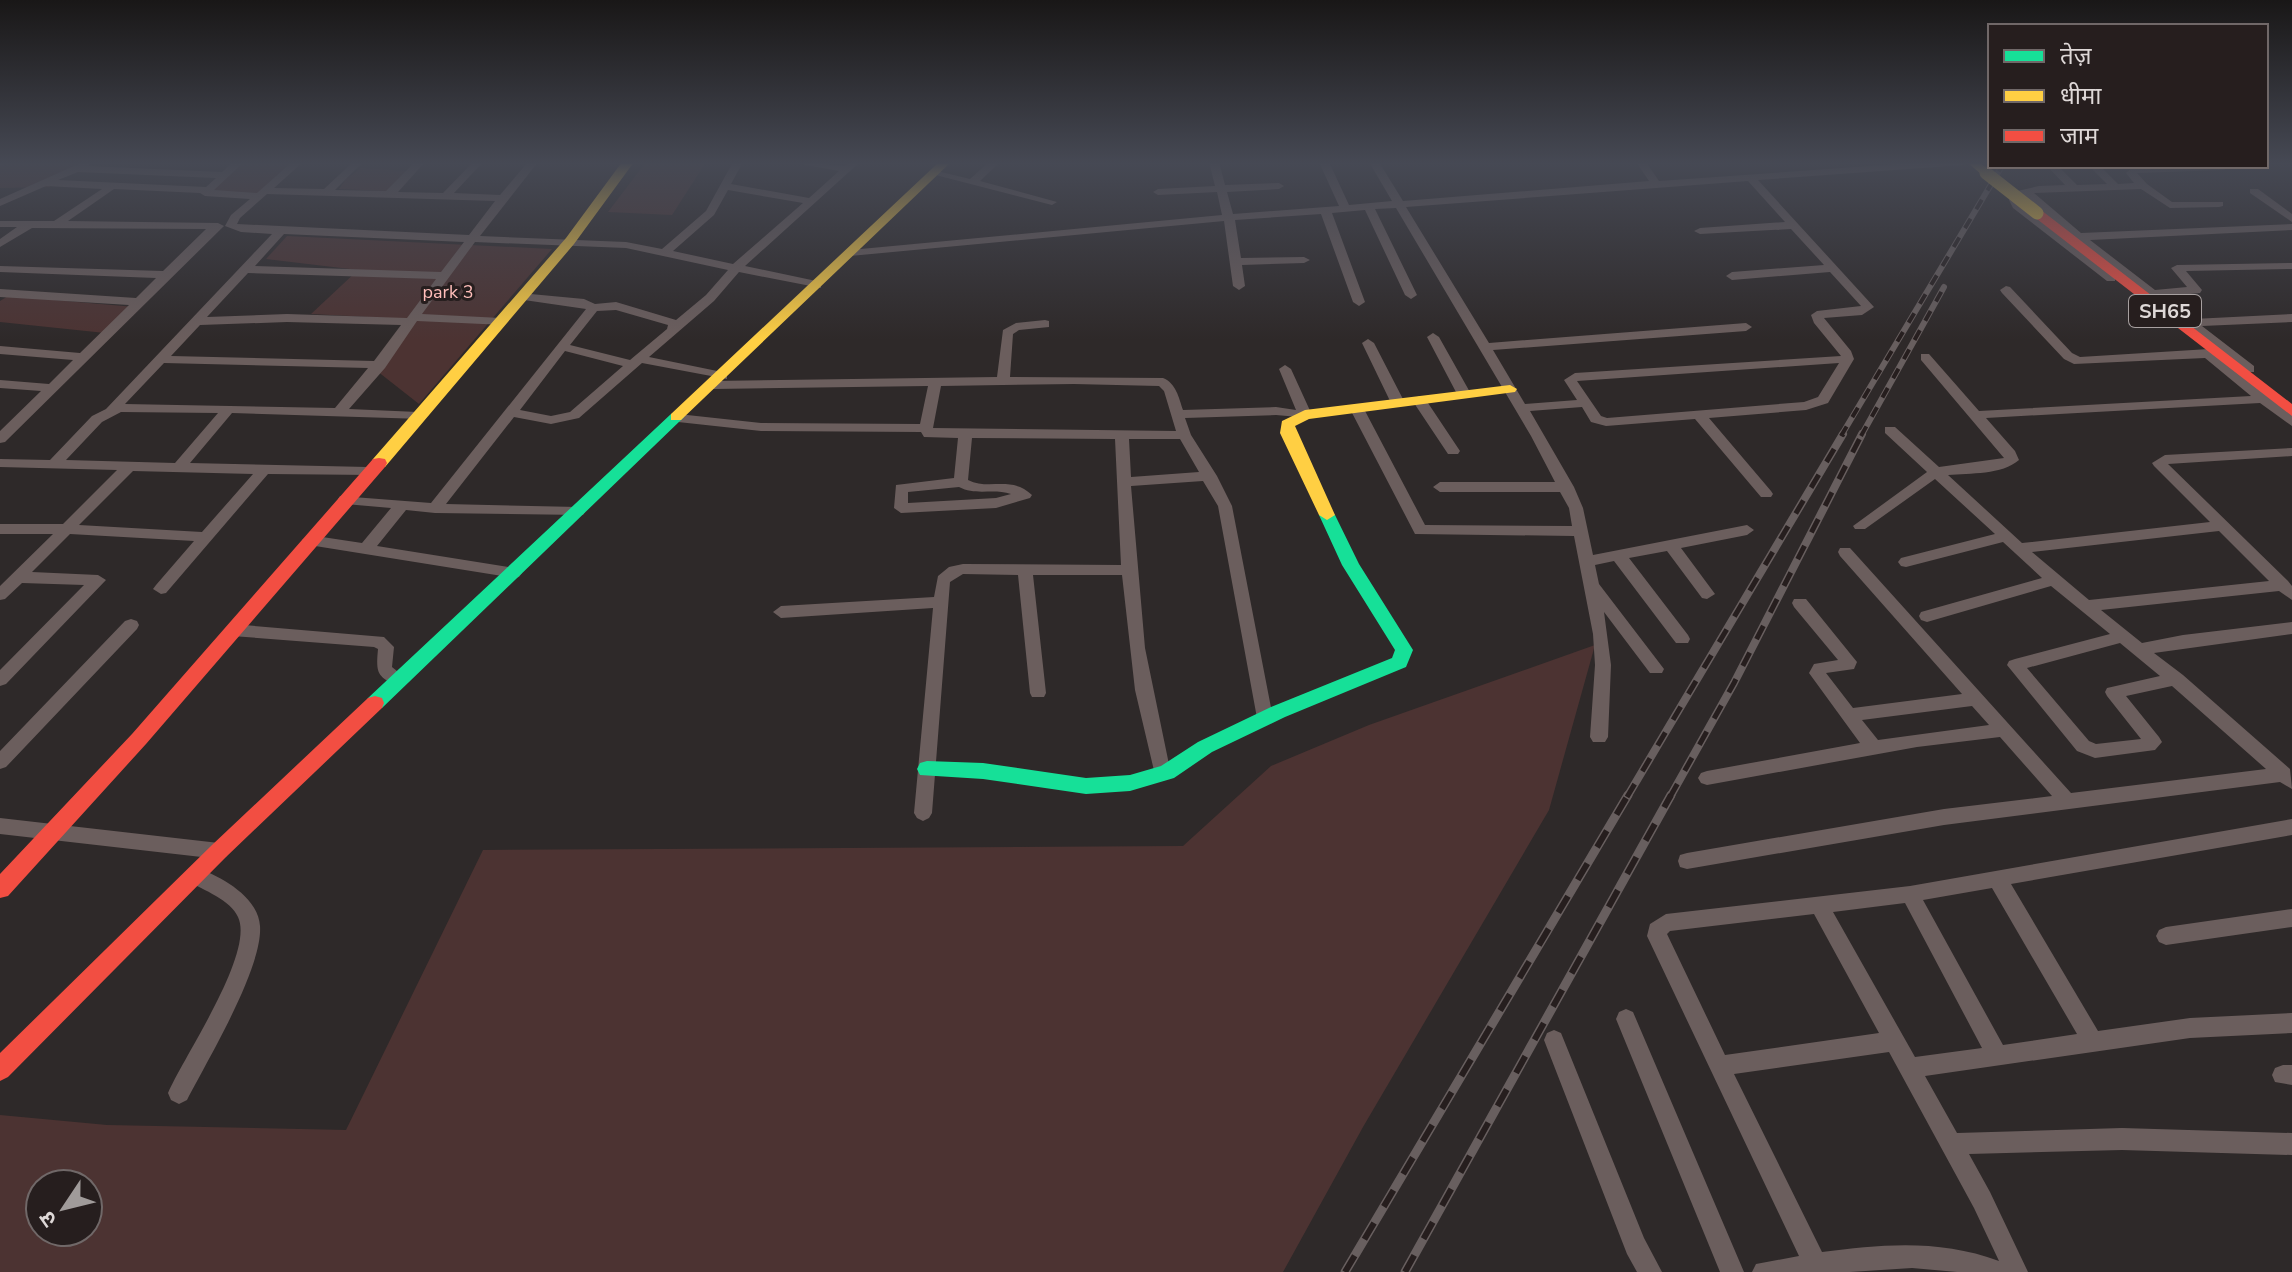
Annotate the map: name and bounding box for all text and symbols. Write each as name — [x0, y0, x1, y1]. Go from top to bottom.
legend — [1988, 24, 2268, 168]
text: तेज़ — [2060, 40, 2093, 72]
text: धीमा — [2060, 80, 2102, 112]
text: जाम — [2060, 120, 2099, 152]
park label: park 3 — [423, 280, 473, 304]
road number: SH65 — [2129, 295, 2201, 327]
north arrow — [24, 1168, 104, 1248]
text: उ — [32, 1204, 64, 1233]

